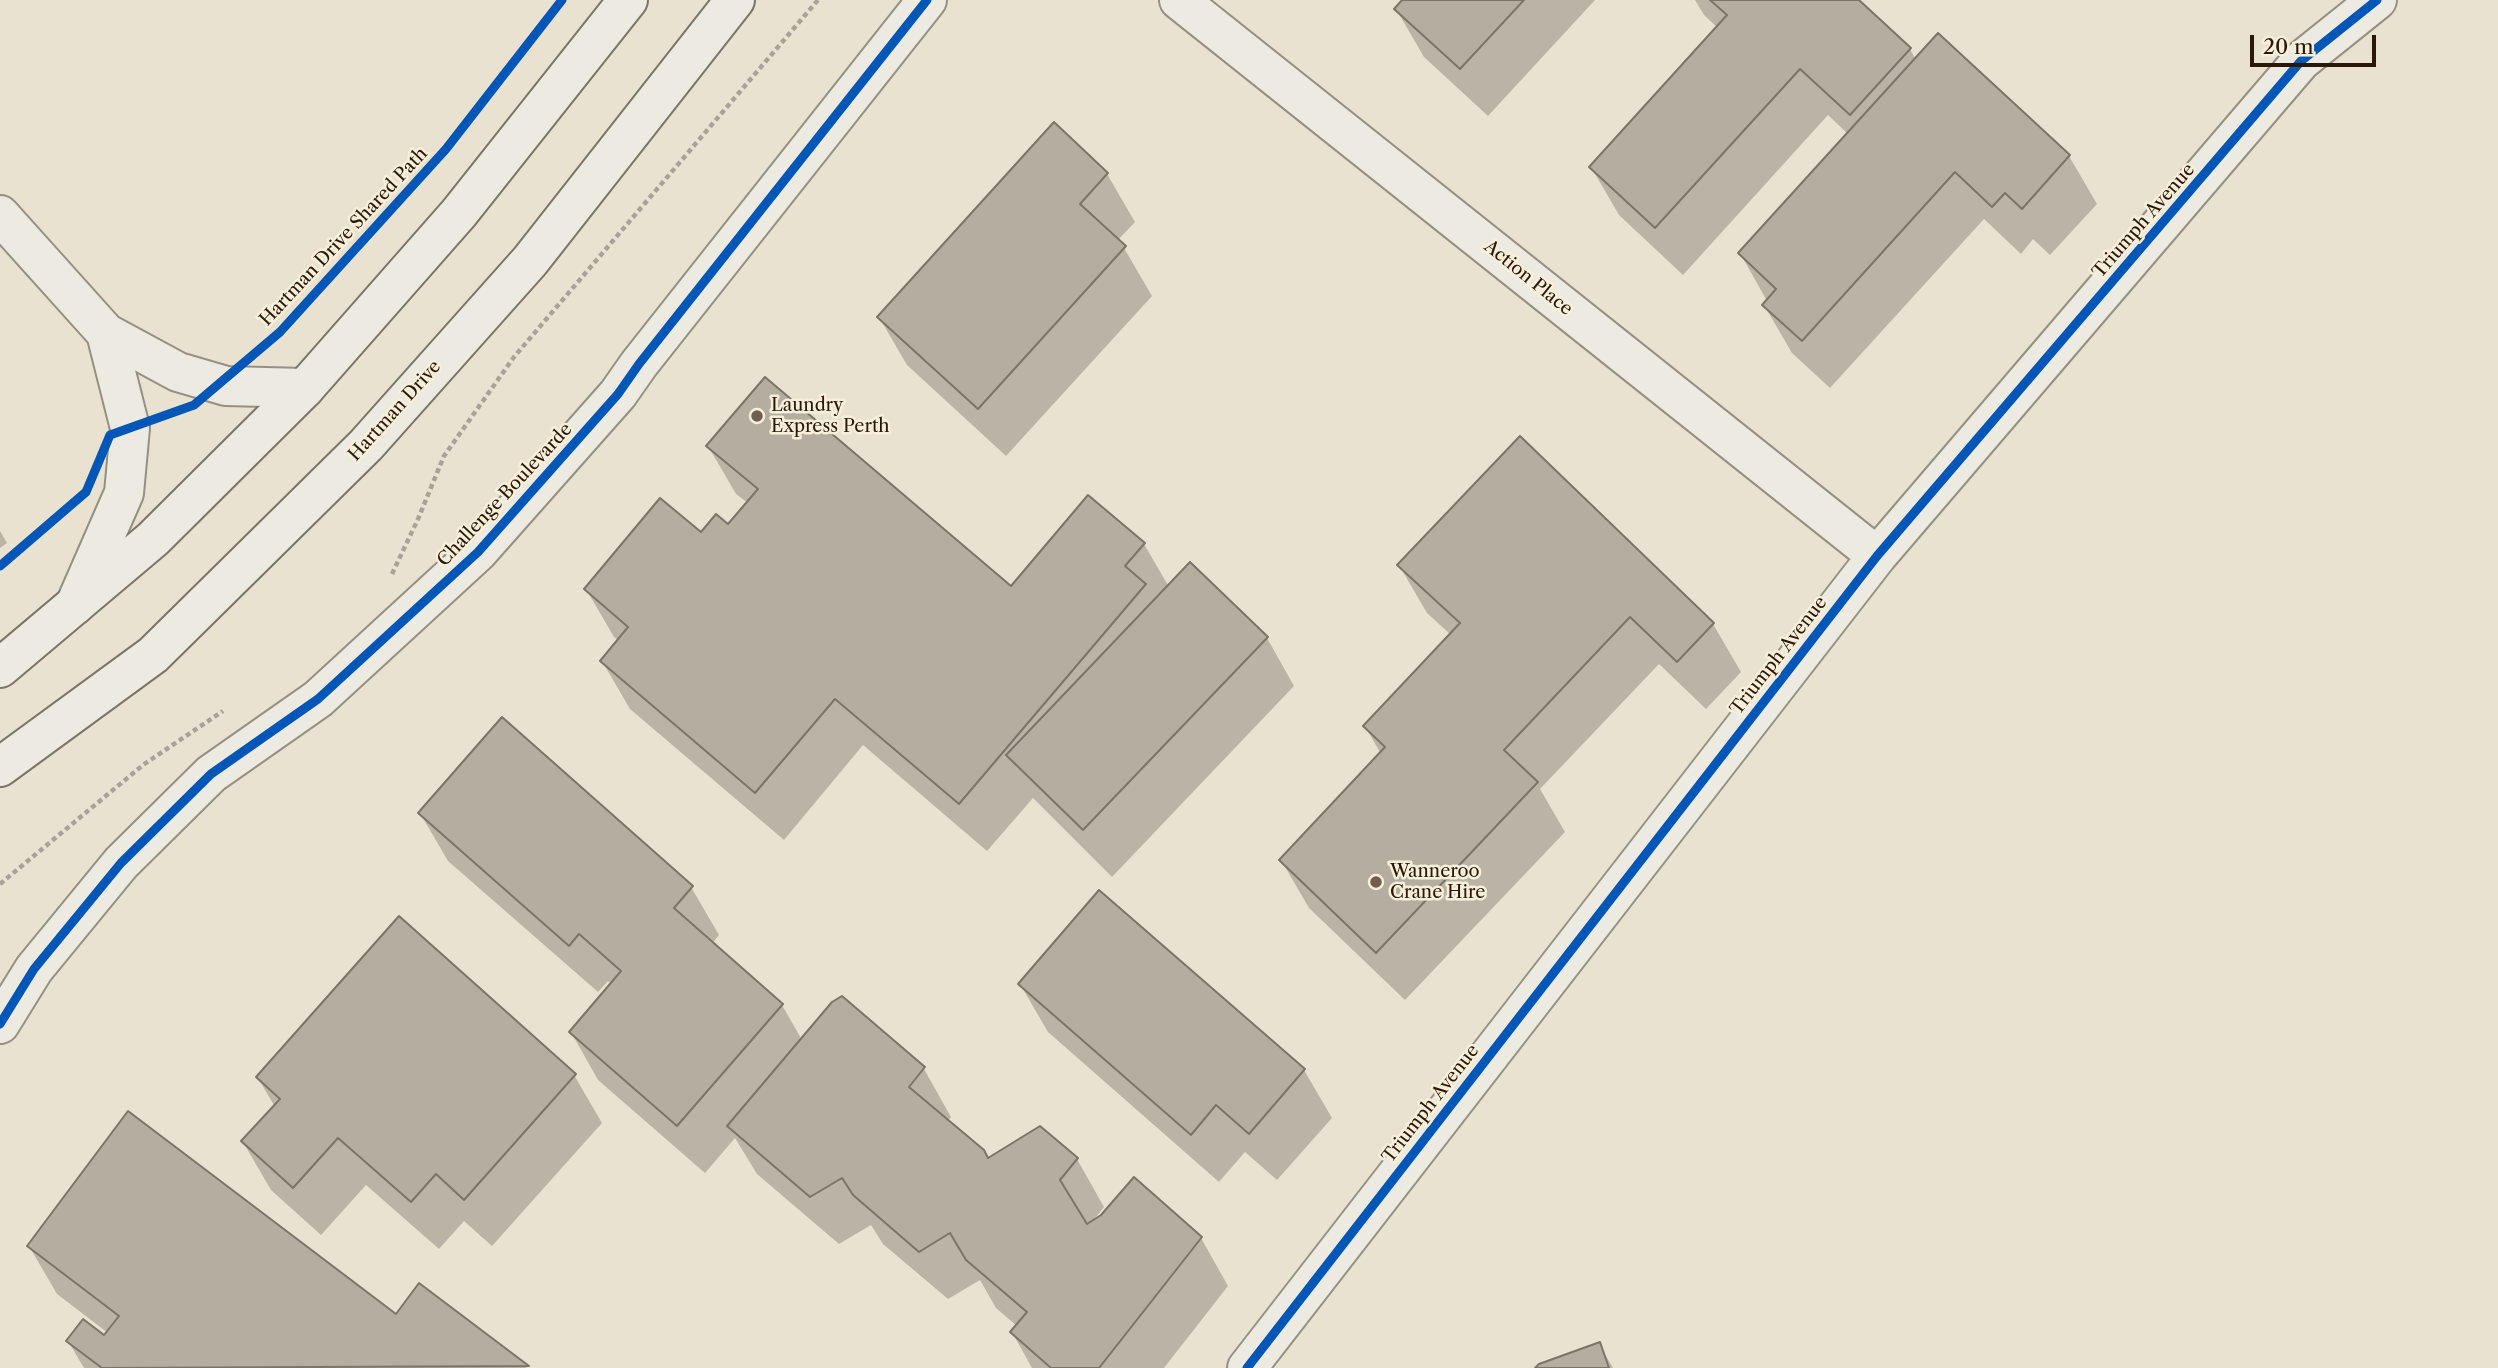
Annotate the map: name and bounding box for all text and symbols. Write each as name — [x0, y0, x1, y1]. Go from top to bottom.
scale bar — [2253, 21, 2379, 65]
text: 20 m — [2263, 34, 2314, 59]
street label: Hartman Drive Shared Path — [256, 143, 432, 331]
street label: Triumph Avenue — [2088, 159, 2200, 283]
street label: Action Place — [1479, 236, 1577, 320]
street label: Hartman Drive — [344, 356, 446, 466]
place label: Laundry Express Perth — [771, 395, 890, 438]
marker: Laundry Express Perth — [749, 408, 765, 424]
street label: Challenge Boulevarde — [433, 419, 577, 571]
street label: Triumph Avenue — [1726, 592, 1832, 720]
place label: Wanneroo Crane Hire — [1390, 861, 1485, 903]
marker: Wanneroo Crane Hire — [1368, 874, 1384, 890]
street label: Triumph Avenue — [1378, 1040, 1484, 1168]

